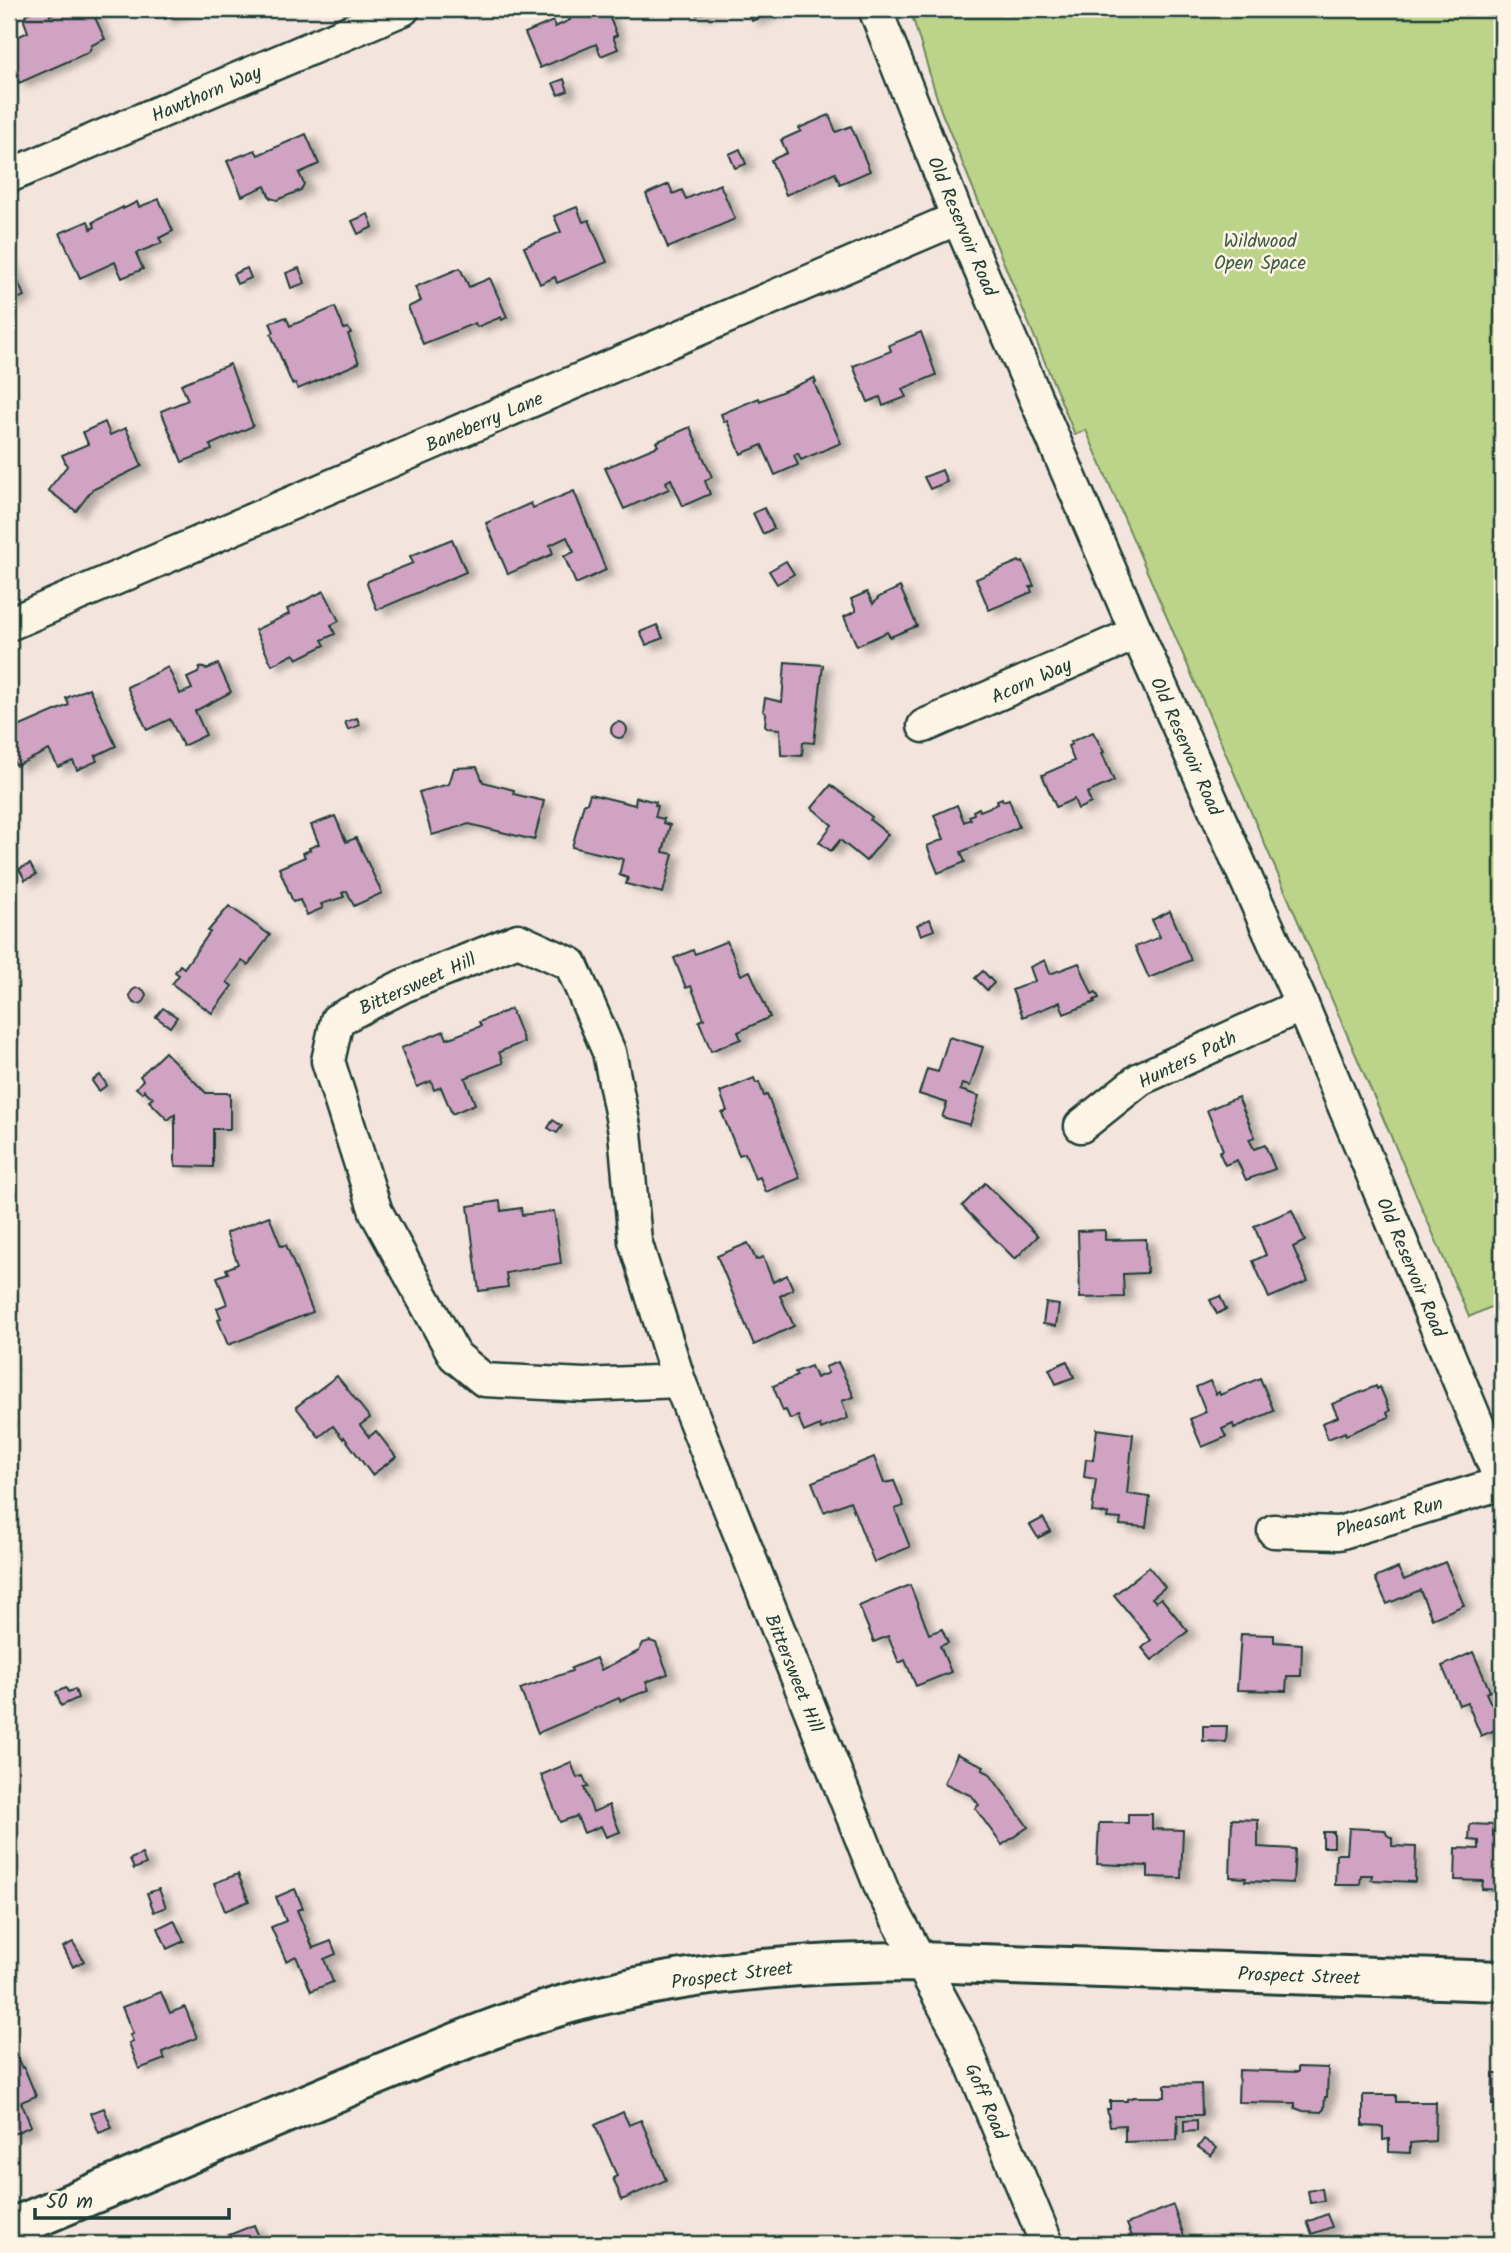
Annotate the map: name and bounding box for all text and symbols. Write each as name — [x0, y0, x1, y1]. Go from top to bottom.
street label: Hawthorn Way — [147, 58, 268, 132]
street label: Old Reservoir Road — [918, 152, 1004, 302]
park label: Wildwood Open Space — [1214, 227, 1306, 279]
street label: Baneberry Lane — [421, 384, 549, 461]
street label: Acorn Way — [987, 650, 1078, 713]
street label: Old Reservoir Road — [1141, 673, 1229, 822]
street label: Bittersweet Hill — [354, 945, 482, 1024]
street label: Hunters Path — [1133, 1024, 1242, 1098]
street label: Old Reservoir Road — [1367, 1193, 1453, 1343]
street label: Pheasant Run — [1332, 1489, 1447, 1547]
street label: Bittersweet Hill — [756, 1610, 831, 1738]
street label: Prospect Street — [670, 1954, 796, 1998]
street label: Prospect Street — [1237, 1960, 1361, 1994]
street label: Goff Road — [956, 2059, 1015, 2145]
scale bar — [35, 2176, 229, 2220]
text: 50 m — [46, 2186, 93, 2219]

